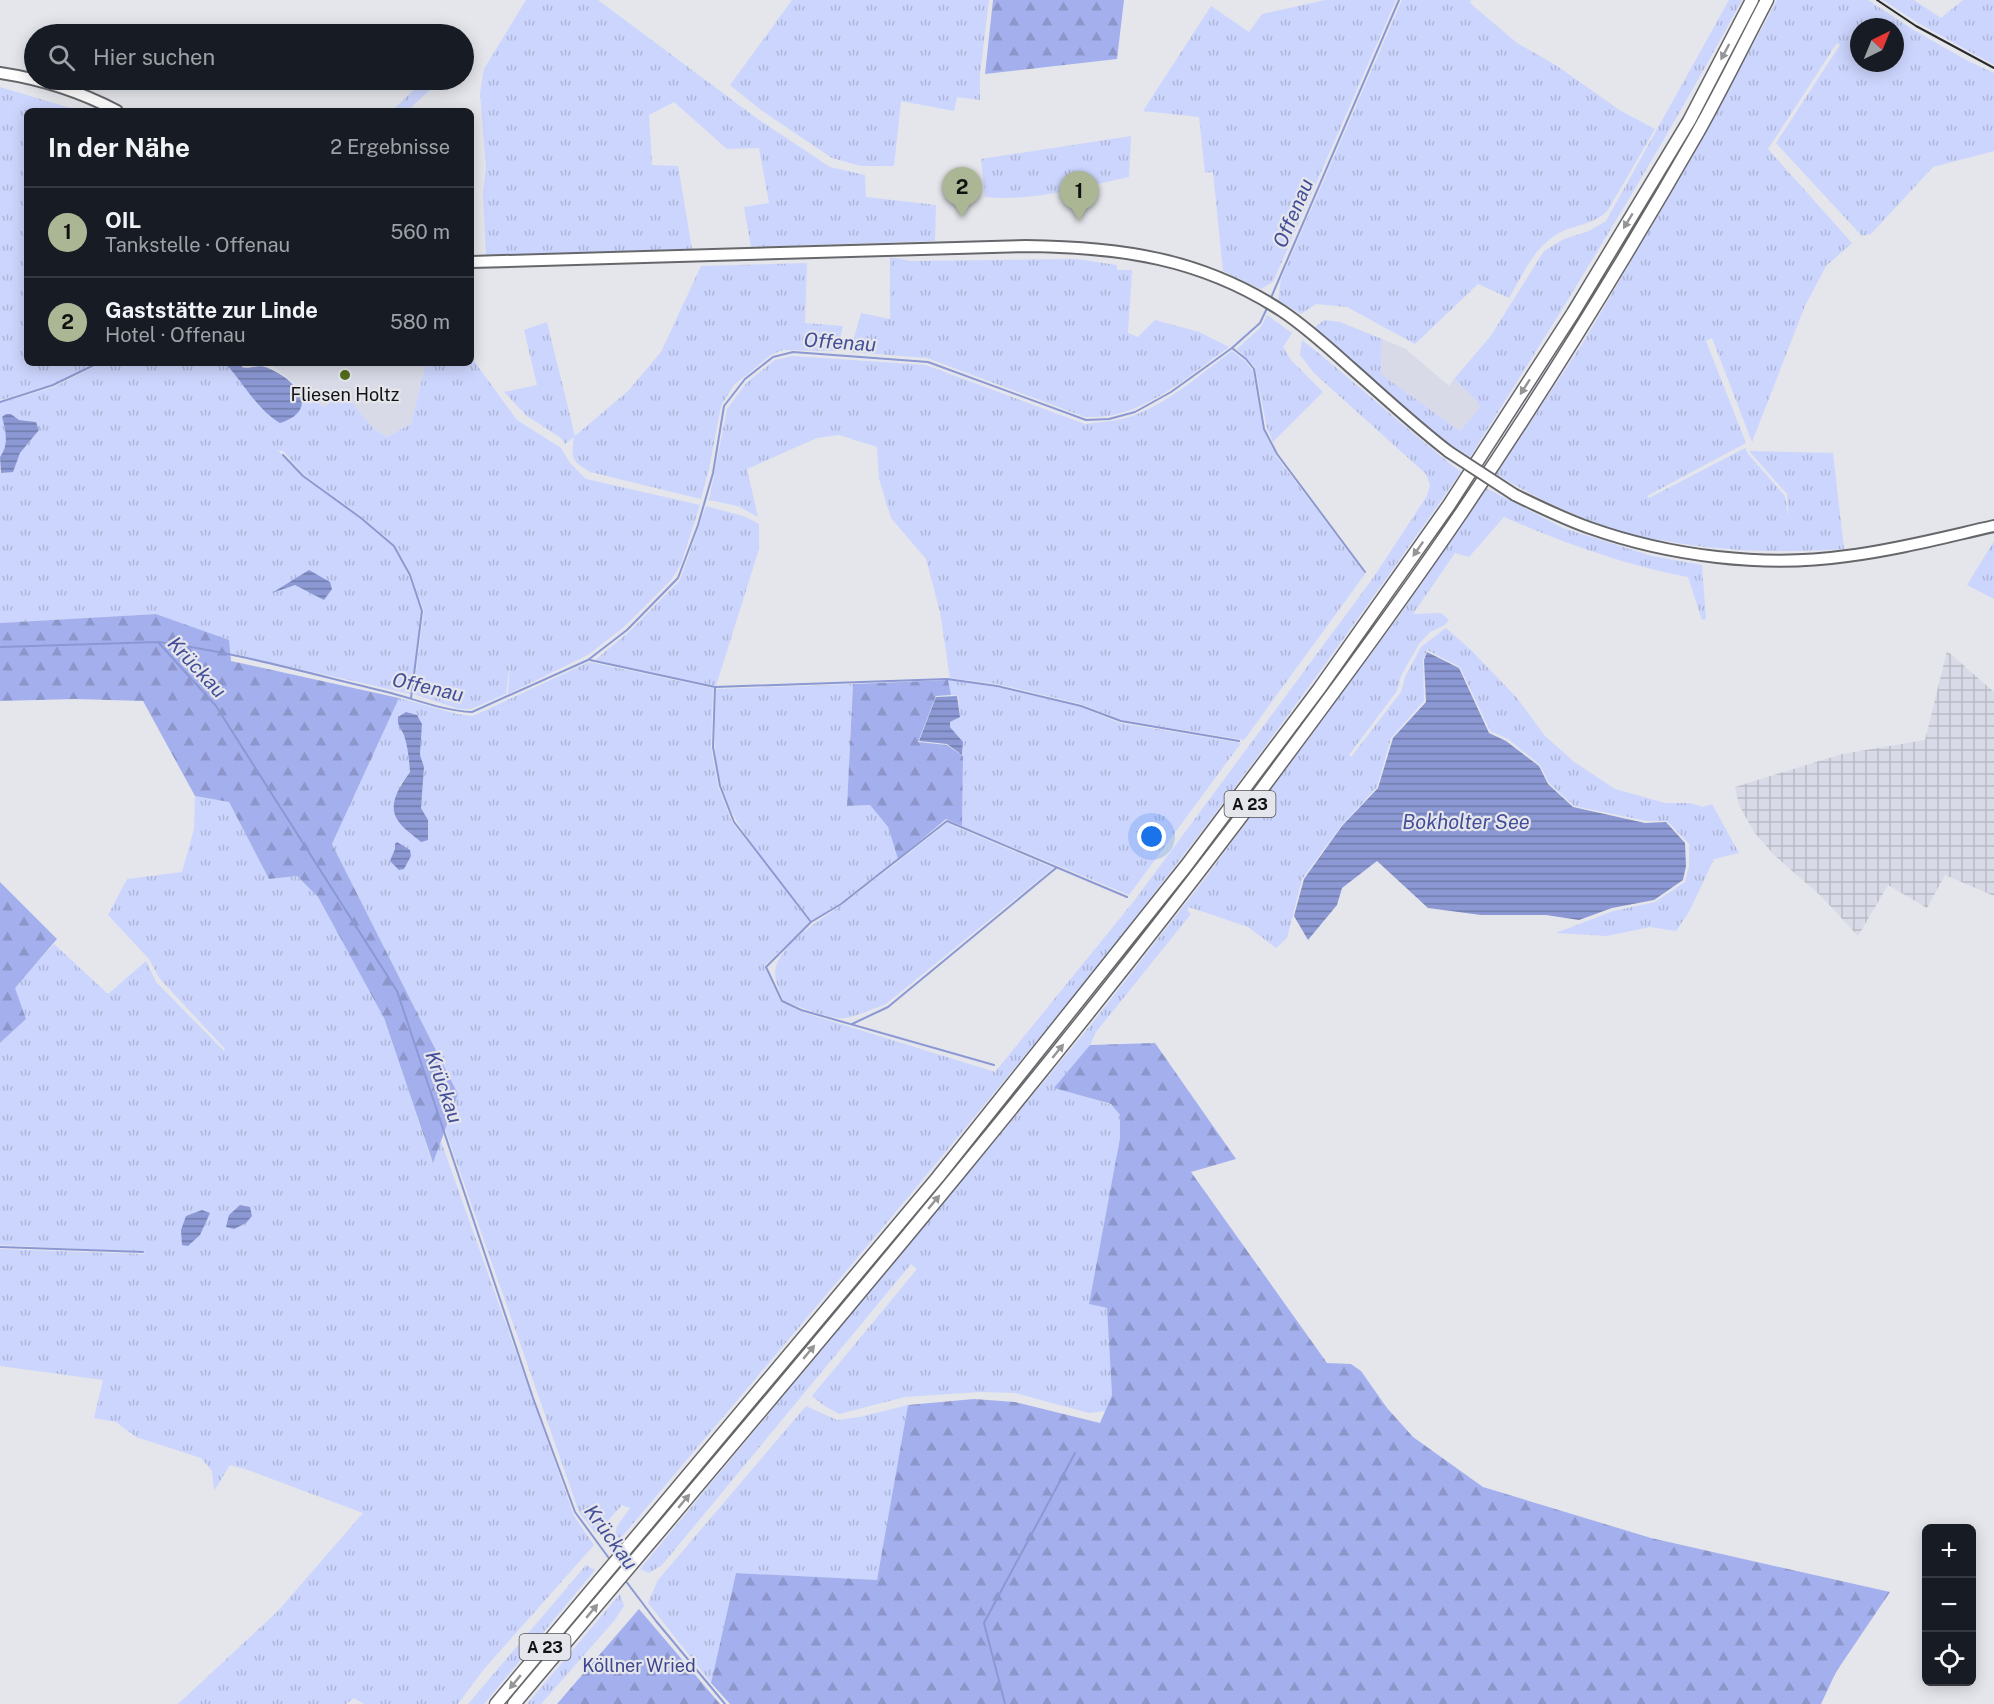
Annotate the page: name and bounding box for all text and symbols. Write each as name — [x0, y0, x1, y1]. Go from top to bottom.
north arrow — [1850, 18, 1904, 72]
search box — [24, 24, 474, 90]
icon: search — [45, 41, 78, 74]
text: Hier suchen — [93, 44, 215, 70]
one-way arrow — [1720, 44, 1730, 61]
text: In der Nähe — [48, 132, 190, 163]
text: 2 Ergebnisse — [330, 135, 450, 159]
pin: 2 — [942, 168, 982, 217]
pin: 1 — [1060, 172, 1098, 221]
water label: Offenau — [1268, 175, 1318, 251]
text: OIL — [105, 207, 141, 233]
one-way arrow — [1623, 213, 1634, 229]
text: 1 — [63, 220, 72, 244]
text: 560 m — [390, 220, 450, 244]
text: Tankstelle · Offenau — [105, 233, 290, 257]
text: Gaststätte zur Linde — [105, 297, 318, 323]
text: 2 — [61, 310, 74, 334]
text: 580 m — [390, 310, 450, 334]
text: Hotel · Offenau — [105, 323, 246, 347]
water label: Offenau — [803, 327, 877, 357]
marker: Fliesen Holtz — [338, 368, 352, 382]
one-way arrow — [1520, 379, 1531, 395]
place label: Fliesen Holtz — [291, 384, 399, 405]
one-way arrow — [1412, 541, 1424, 557]
water label: Krückau — [163, 631, 231, 703]
water label: Offenau — [390, 667, 466, 707]
road number: A 23 — [1224, 791, 1276, 817]
water label: Bokholter See — [1402, 810, 1530, 834]
your location — [1137, 822, 1166, 851]
one-way arrow — [1051, 1043, 1064, 1059]
water label: Krückau — [420, 1048, 468, 1126]
one-way arrow — [928, 1194, 941, 1210]
one-way arrow — [803, 1344, 815, 1359]
one-way arrow — [678, 1493, 691, 1509]
water label: Krückau — [579, 1500, 643, 1574]
map controls — [1922, 1524, 1976, 1686]
button: + — [1922, 1524, 1976, 1578]
button: − — [1922, 1578, 1976, 1632]
one-way arrow — [585, 1604, 598, 1619]
button: locate — [1922, 1632, 1976, 1686]
road number: A 23 — [520, 1634, 570, 1660]
park label: Köllner Wried — [582, 1655, 696, 1676]
one-way arrow — [508, 1674, 521, 1690]

